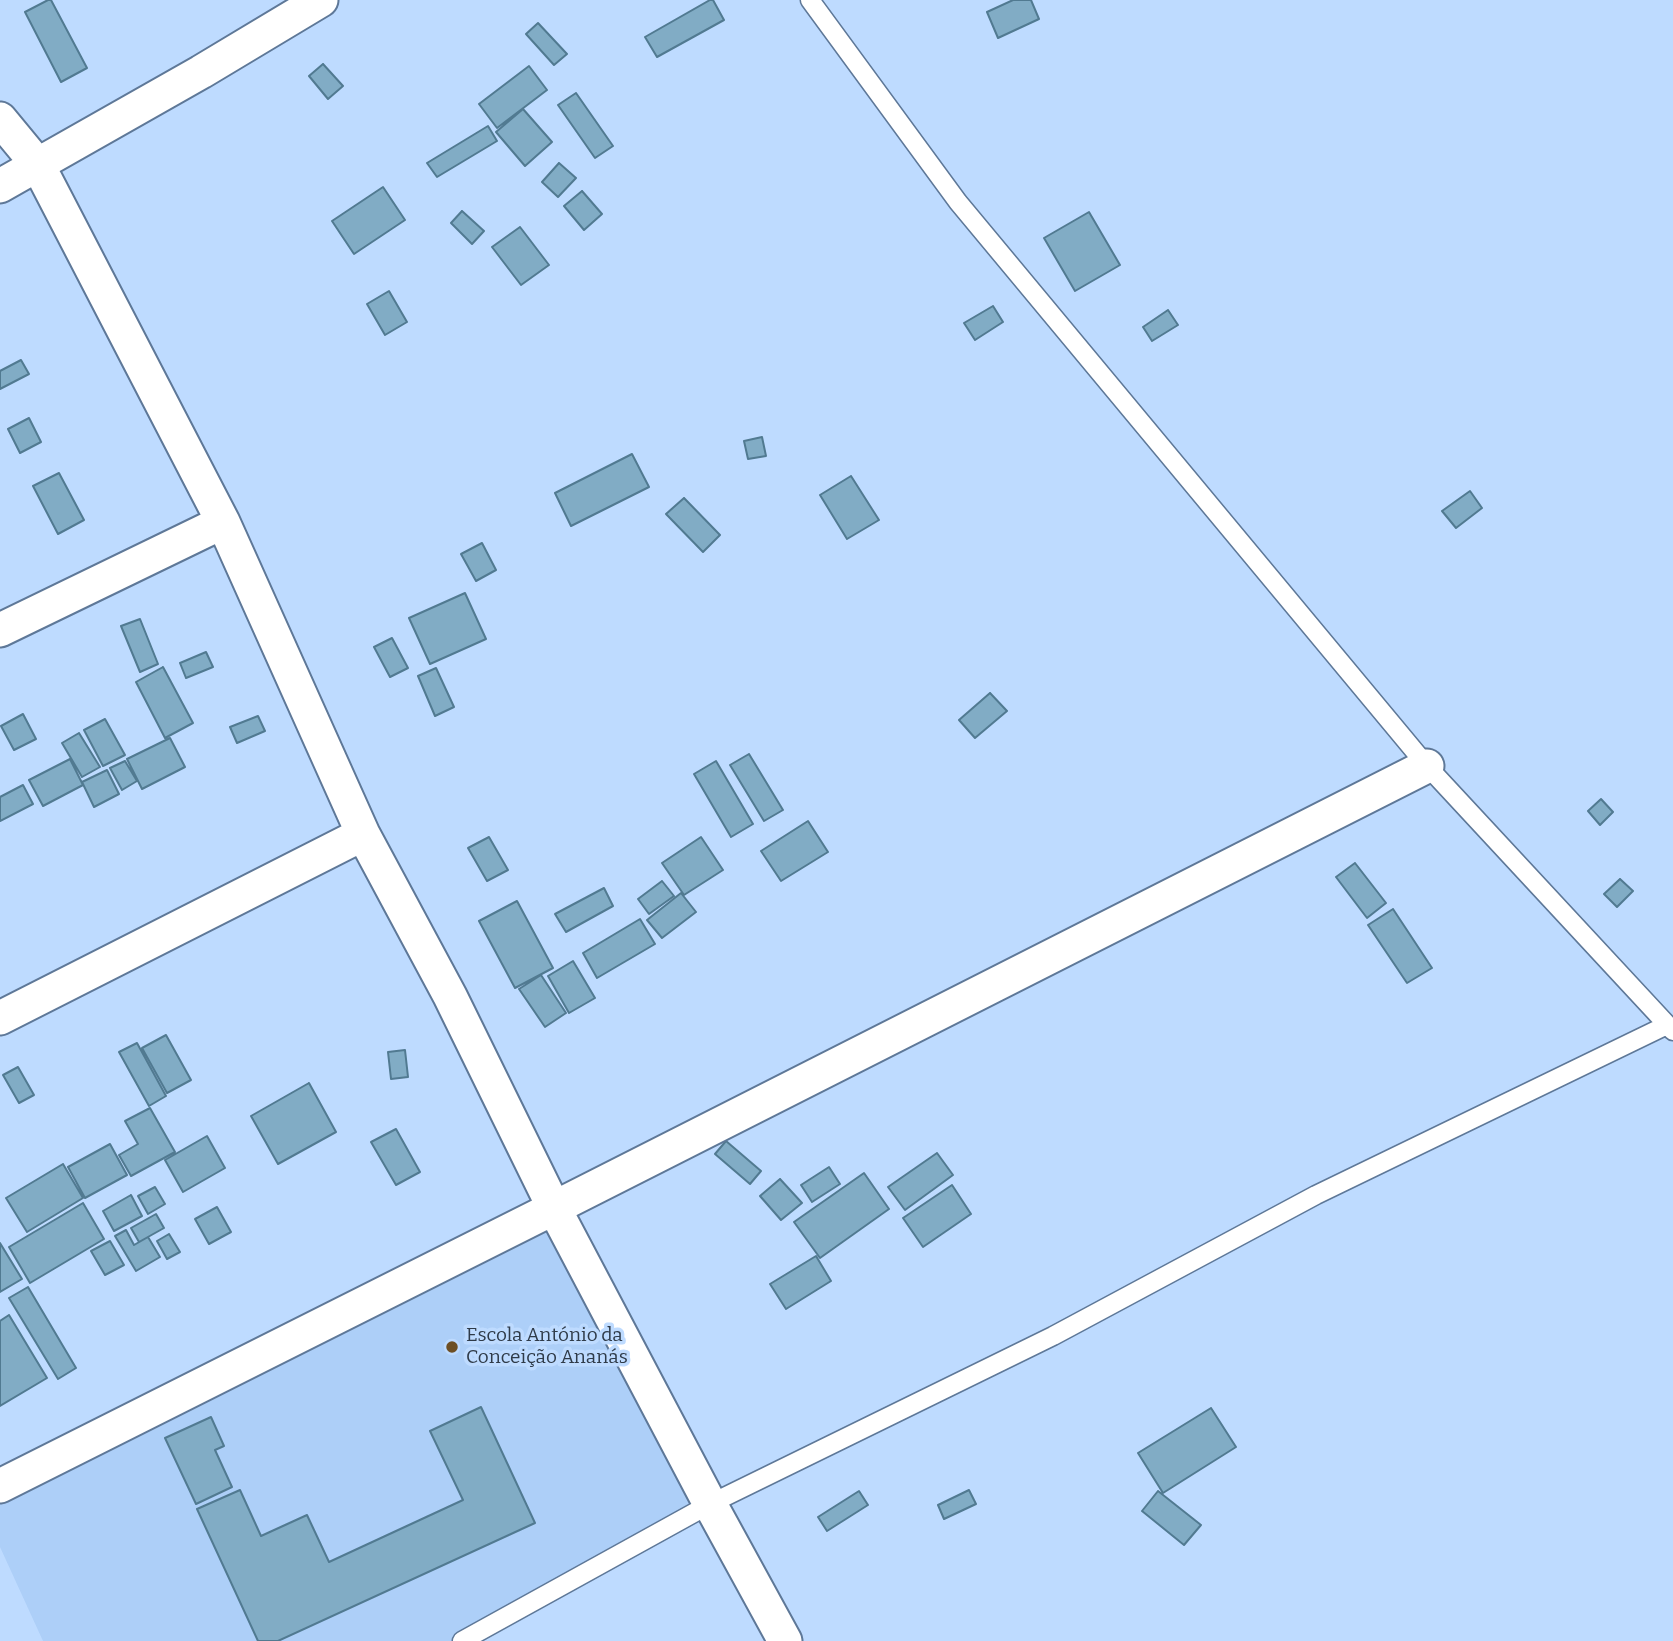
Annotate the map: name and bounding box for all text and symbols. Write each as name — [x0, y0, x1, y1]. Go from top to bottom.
place label: Escola António da Conceição Ananás — [466, 1325, 628, 1369]
marker: Escola António da Conceição Ananás — [444, 1339, 460, 1355]

